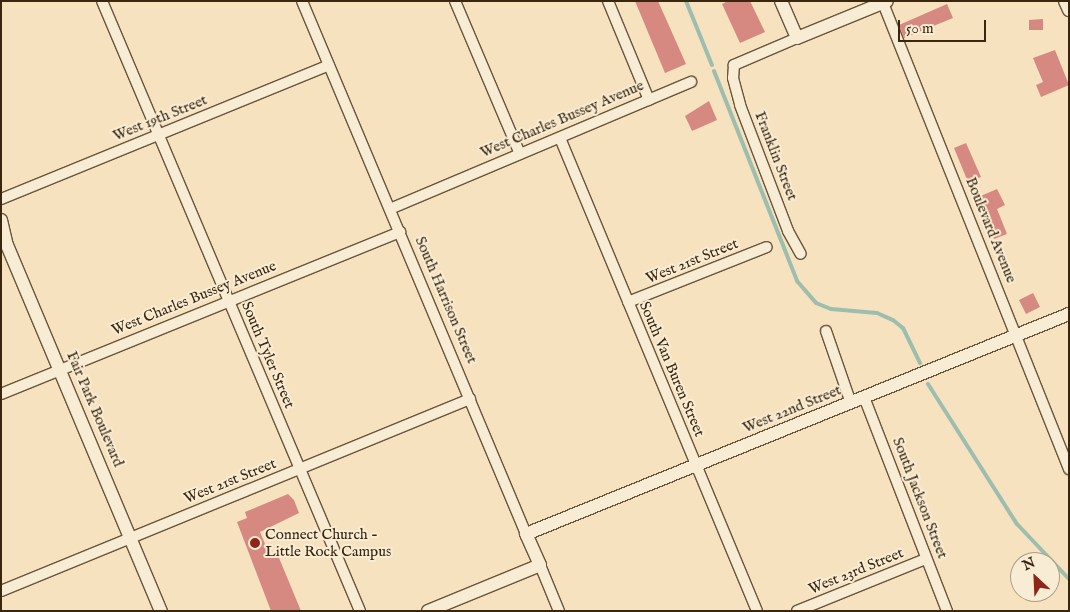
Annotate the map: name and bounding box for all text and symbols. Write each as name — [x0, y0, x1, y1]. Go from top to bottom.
scale bar — [900, 10, 988, 42]
text: 50 m — [906, 19, 934, 38]
street label: West Charles Bussey Avenue — [478, 76, 646, 162]
street label: West 19th Street — [110, 91, 210, 145]
street label: Franklin Street — [751, 109, 801, 203]
street label: Boulevard Avenue — [962, 175, 1020, 285]
street label: South Harrison Street — [411, 234, 481, 366]
street label: West 21st Street — [643, 234, 741, 288]
street label: West Charles Bussey Avenue — [109, 257, 279, 339]
street label: South Tyler Street — [237, 299, 299, 411]
street label: South Van Buren Street — [635, 299, 709, 439]
street label: Fair Park Boulevard — [63, 349, 127, 469]
street label: West 22nd Street — [740, 381, 844, 437]
street label: South Jackson Street — [889, 435, 951, 561]
street label: West 21st Street — [181, 454, 279, 508]
place label: Connect Church - Little Rock Campus — [265, 525, 391, 560]
marker: Connect Church - Little Rock Campus — [249, 537, 261, 549]
street label: West 23rd Street — [806, 544, 906, 598]
north arrow — [1010, 552, 1060, 602]
text: N — [1020, 554, 1038, 575]

